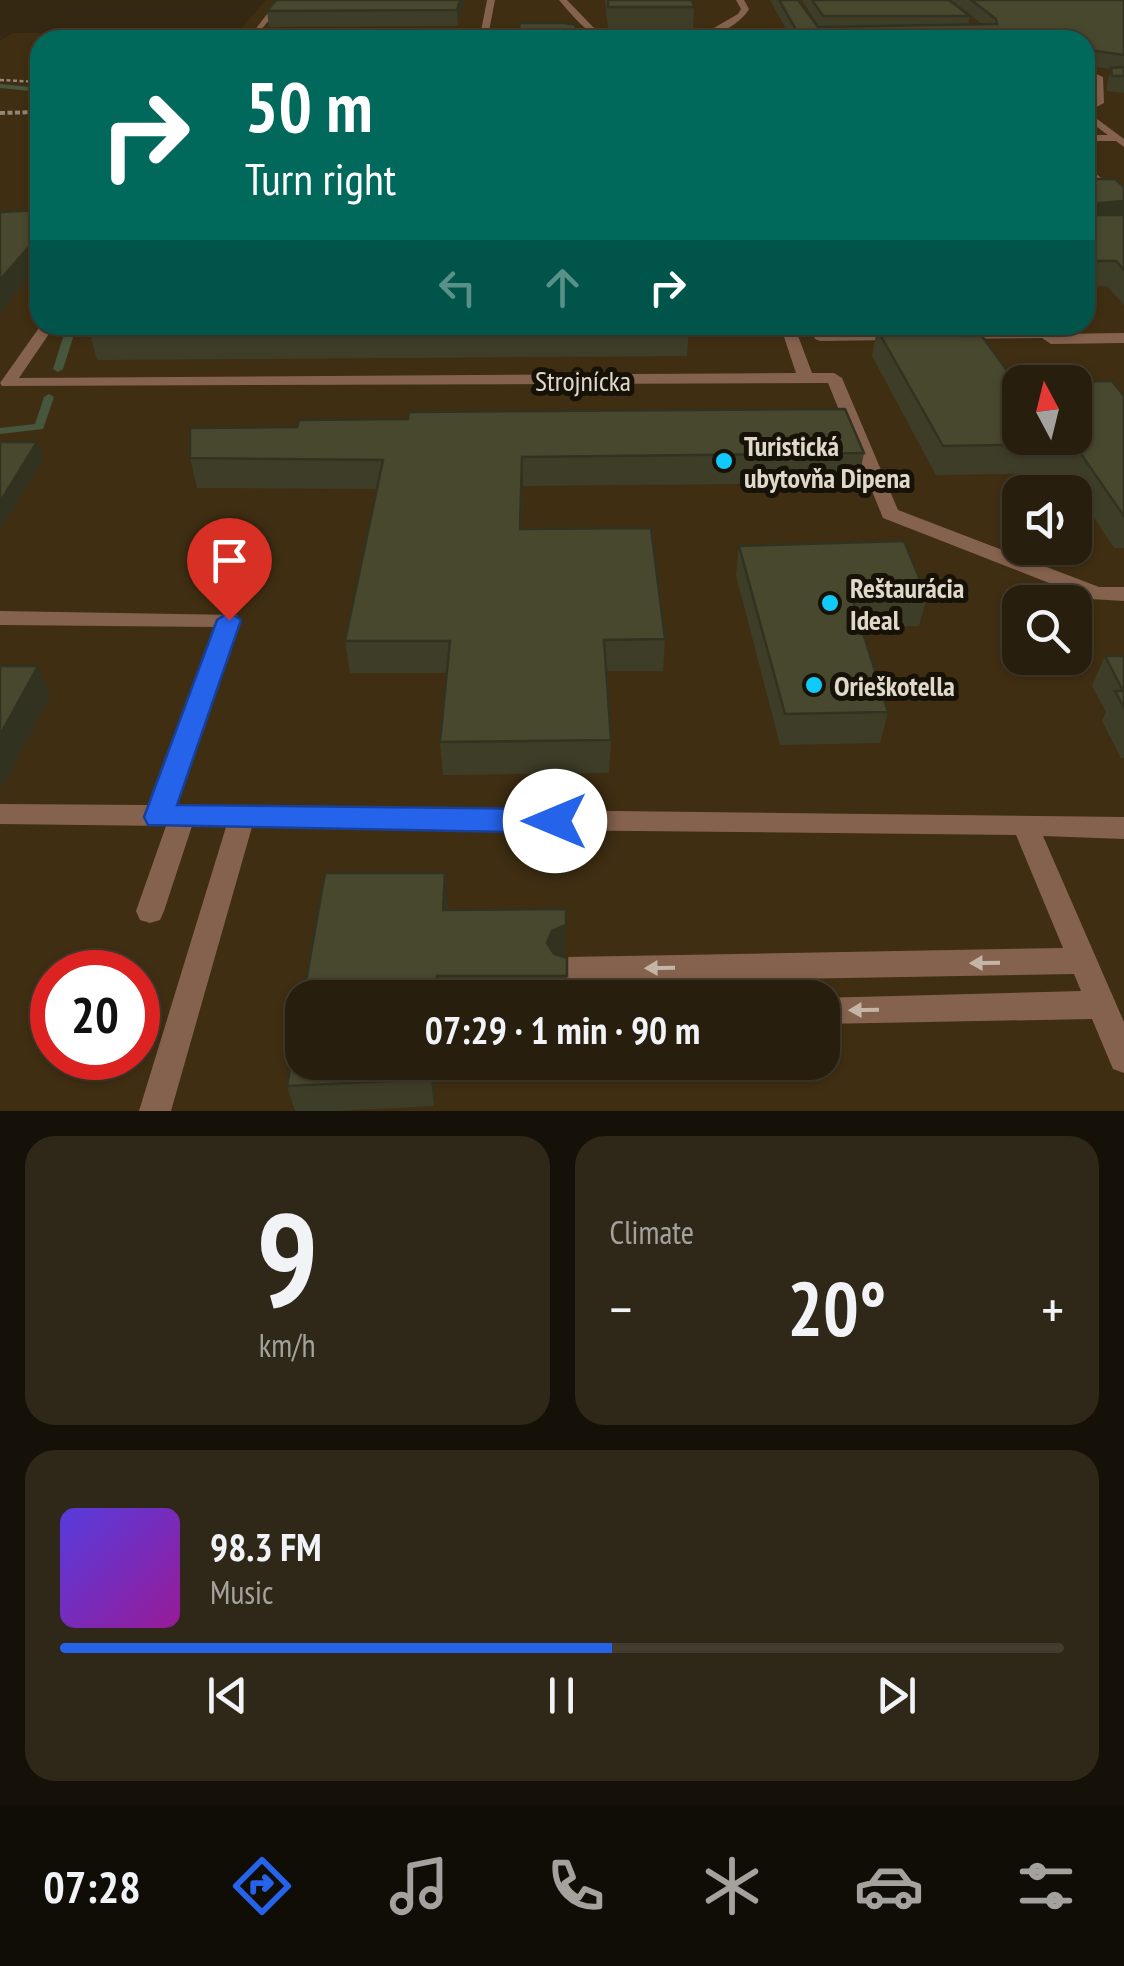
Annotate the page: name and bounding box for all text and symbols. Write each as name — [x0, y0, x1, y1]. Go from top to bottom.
text: 50 m — [245, 61, 373, 151]
icon: right — [80, 70, 210, 200]
text: Turn right — [245, 149, 396, 207]
icon: left — [430, 260, 485, 315]
icon: ahead — [535, 260, 590, 315]
icon: right — [640, 260, 695, 315]
street label: Strojnícka — [535, 362, 631, 399]
north arrow — [1002, 365, 1092, 455]
map controls — [1002, 365, 1092, 675]
place label: Turistická ubytovňa Dipena — [744, 427, 911, 496]
marker: Turistická ubytovňa Dipena — [713, 450, 735, 472]
button: sound — [1002, 475, 1092, 565]
pin — [187, 518, 272, 621]
icon: arrive — [202, 533, 257, 588]
place label: Reštaurácia Ideal — [850, 569, 964, 638]
button: search — [1002, 585, 1092, 675]
marker: Reštaurácia Ideal — [819, 592, 841, 614]
place label: Orieškotella — [834, 667, 955, 704]
marker: Orieškotella — [803, 674, 825, 696]
position arrow — [503, 769, 607, 873]
speed limit sign: 20 — [30, 950, 160, 1080]
one-way arrow — [969, 955, 1001, 971]
one-way arrow — [644, 961, 676, 977]
one-way arrow — [848, 1002, 880, 1018]
text: 07:29 · 1 min · 90 m — [425, 1005, 700, 1054]
text: 9 — [256, 1175, 318, 1343]
text: Climate — [610, 1211, 694, 1253]
text: 20° — [787, 1260, 886, 1357]
text: − — [610, 1273, 632, 1344]
text: + — [1041, 1273, 1064, 1344]
text: km/h — [259, 1324, 316, 1366]
text: 98.3 FM — [210, 1522, 322, 1571]
text: Music — [210, 1571, 273, 1613]
icon: previous — [200, 1668, 255, 1723]
icon: pause — [534, 1668, 589, 1723]
icon: next — [869, 1668, 924, 1723]
icon: directions — [227, 1851, 297, 1921]
icon: music — [384, 1851, 454, 1921]
icon: phone — [541, 1851, 611, 1921]
icon: climate — [697, 1851, 767, 1921]
icon: car — [854, 1851, 924, 1921]
icon: filters — [1011, 1851, 1081, 1921]
text: 07:28 — [43, 1857, 141, 1915]

